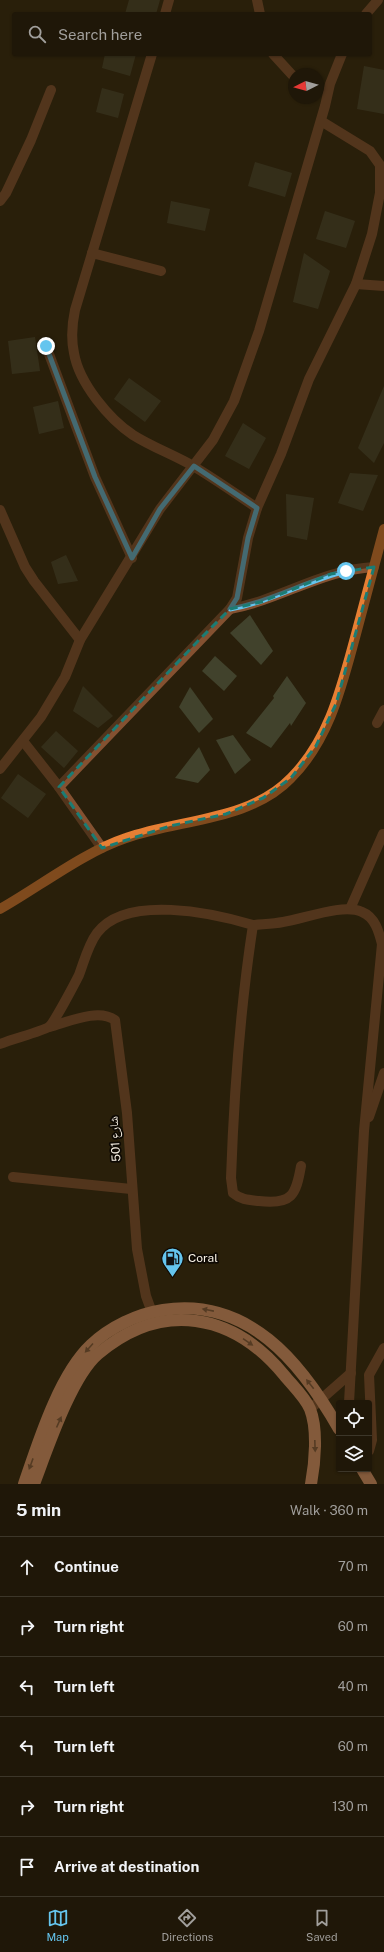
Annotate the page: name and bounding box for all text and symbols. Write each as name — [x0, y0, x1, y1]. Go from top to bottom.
search box — [12, 12, 372, 56]
icon: search — [26, 23, 48, 45]
text: Search here — [58, 26, 142, 43]
north arrow — [288, 68, 324, 104]
route end — [37, 337, 55, 355]
route start — [337, 562, 355, 580]
street label: شارع 501 — [106, 1116, 125, 1162]
fuel station icon: Coral — [159, 1245, 185, 1278]
place label: Coral — [188, 1251, 218, 1265]
one-way arrow — [202, 1306, 214, 1312]
one-way arrow — [243, 1338, 253, 1346]
one-way arrow — [84, 1343, 94, 1353]
one-way arrow — [306, 1379, 315, 1390]
map controls — [336, 1400, 372, 1472]
button: locate — [336, 1400, 372, 1436]
one-way arrow — [56, 1416, 62, 1427]
button: layers — [336, 1436, 372, 1472]
one-way arrow — [311, 1440, 318, 1452]
one-way arrow — [28, 1458, 34, 1470]
text: 5 min — [16, 1500, 61, 1520]
text: Walk · 360 m — [290, 1503, 368, 1518]
icon: ahead — [16, 1556, 38, 1578]
text: Continue — [54, 1558, 119, 1575]
text: 70 m — [338, 1559, 368, 1574]
icon: right — [16, 1616, 38, 1638]
text: Turn right — [54, 1618, 124, 1635]
text: 60 m — [338, 1619, 368, 1634]
icon: left — [16, 1676, 38, 1698]
text: Turn left — [54, 1678, 115, 1695]
text: 40 m — [337, 1679, 368, 1694]
icon: left — [16, 1736, 38, 1758]
text: Turn left — [54, 1738, 115, 1755]
text: 60 m — [338, 1739, 368, 1754]
icon: right — [16, 1796, 38, 1818]
text: Turn right — [54, 1798, 124, 1815]
text: 130 m — [332, 1799, 368, 1814]
icon: arrive — [16, 1856, 38, 1878]
text: Arrive at destination — [54, 1858, 199, 1875]
tab: Map — [46, 1907, 69, 1943]
tab: Directions — [162, 1907, 213, 1943]
tab: Saved — [306, 1907, 338, 1943]

